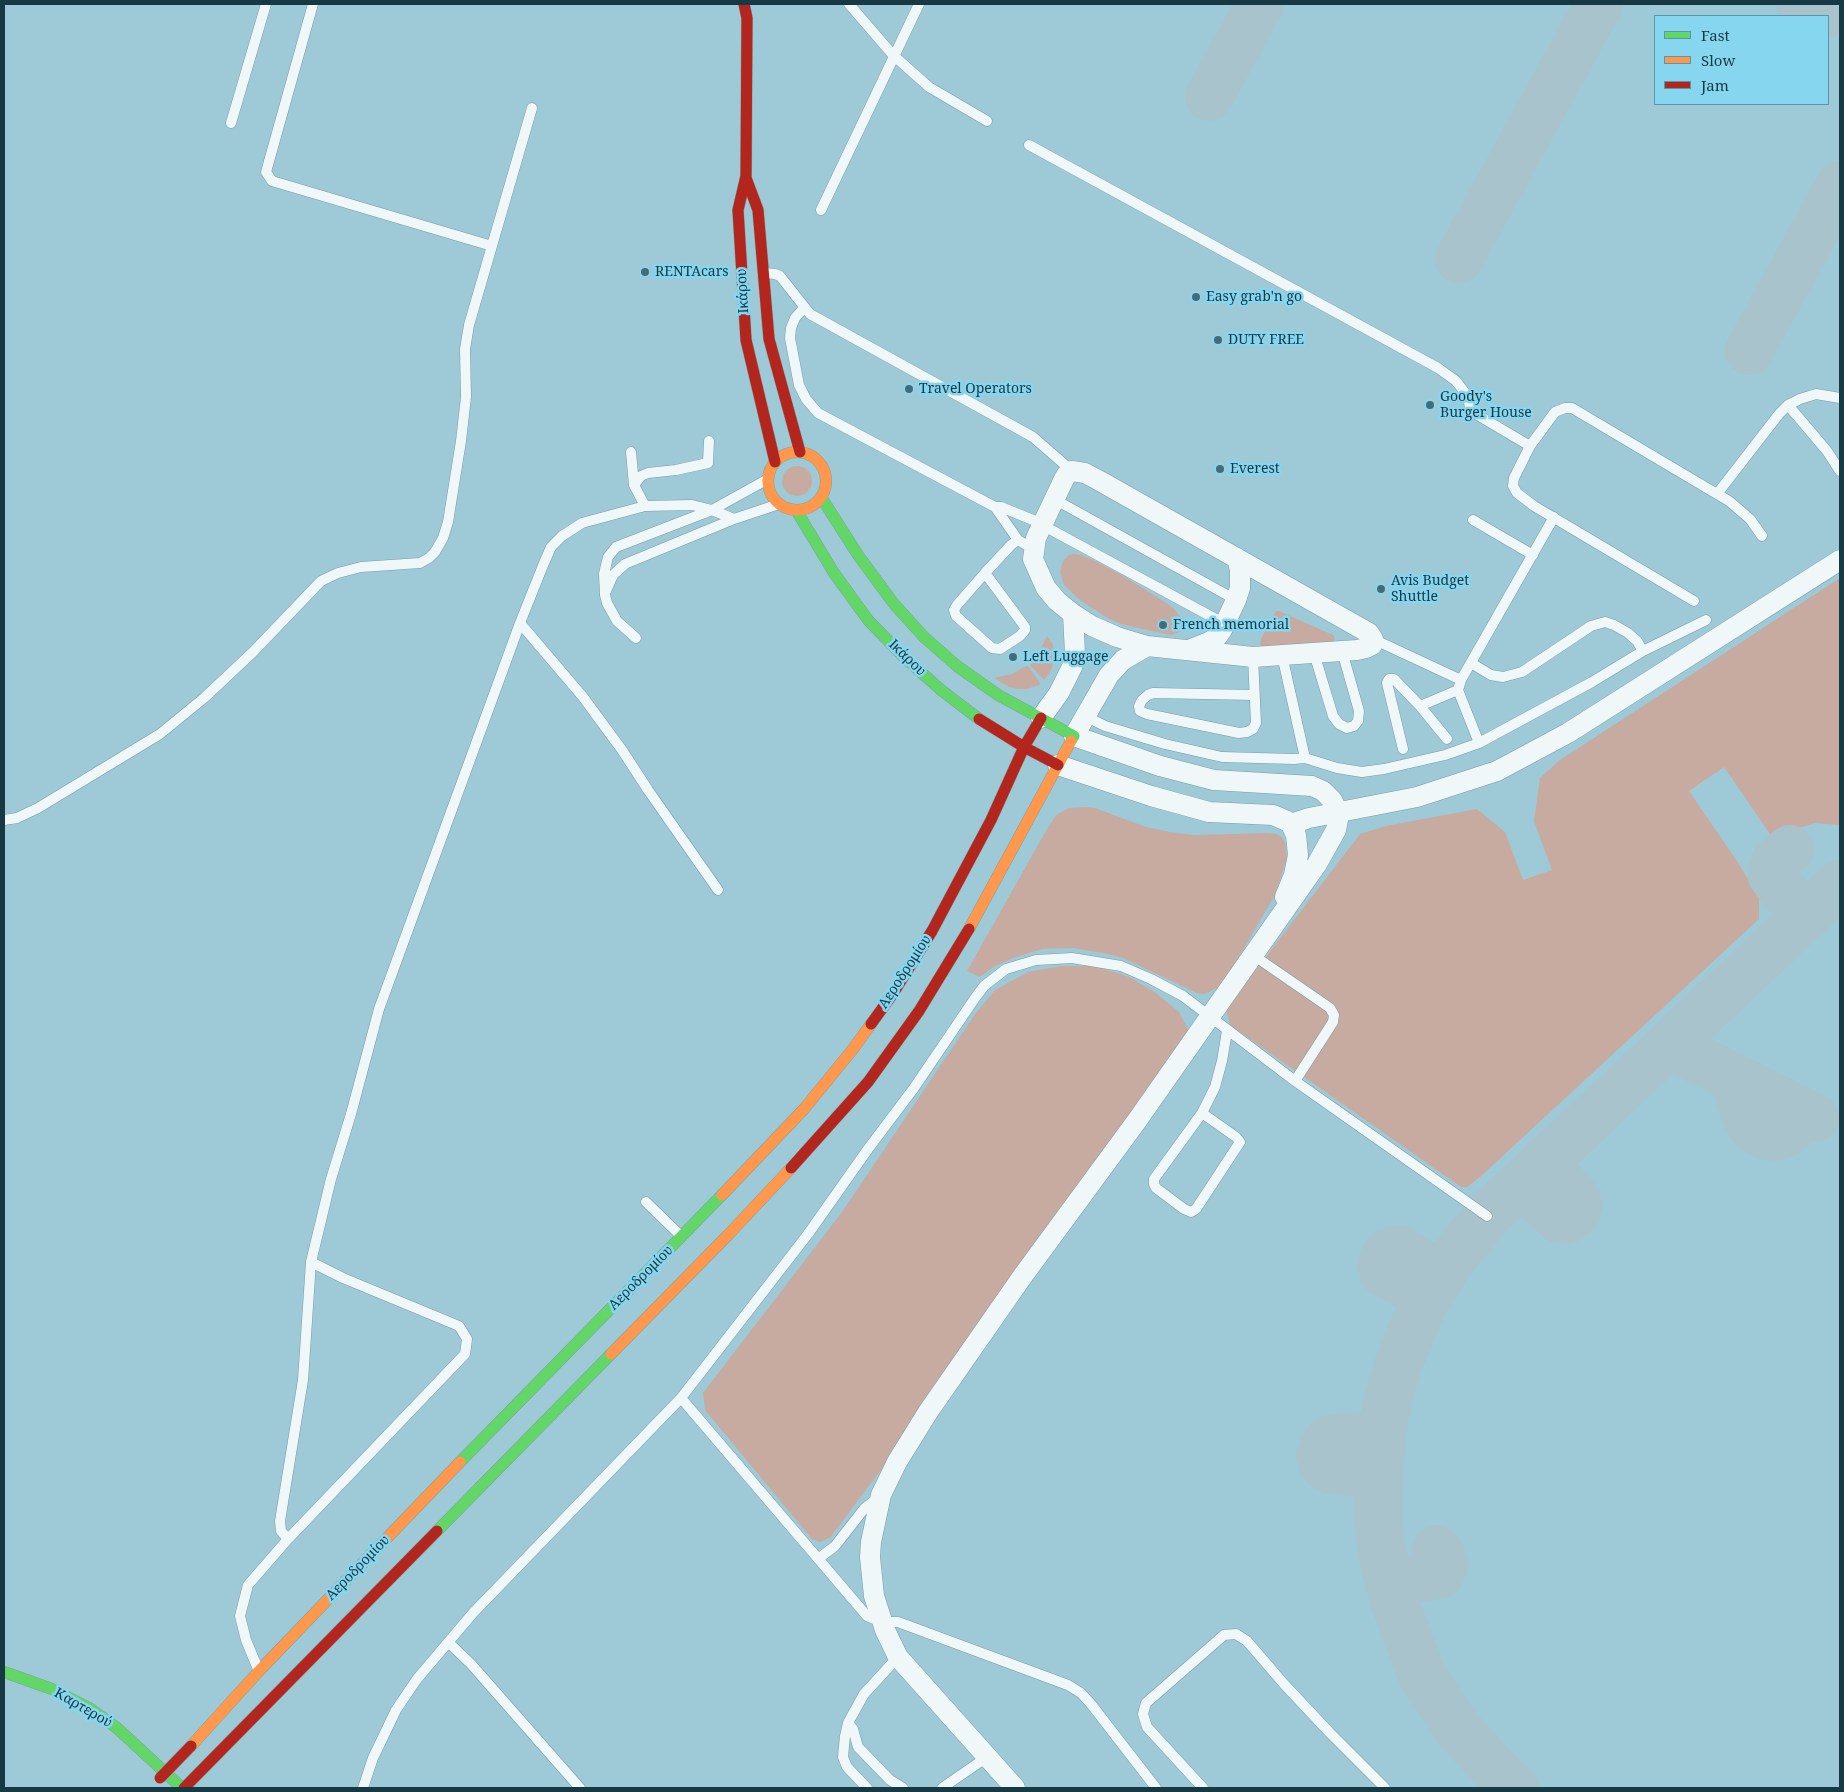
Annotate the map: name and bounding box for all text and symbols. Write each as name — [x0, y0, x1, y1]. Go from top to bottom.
legend — [1654, 15, 1829, 105]
text: Fast — [1701, 25, 1730, 45]
text: Slow — [1701, 50, 1735, 70]
text: Jam — [1701, 75, 1729, 95]
place label: RENTAcars — [655, 264, 729, 280]
marker: RENTAcars — [639, 266, 651, 278]
street label: Ικάρου — [733, 268, 753, 314]
place label: Easy grab'n go — [1206, 289, 1302, 305]
marker: Easy grab'n go — [1190, 291, 1202, 303]
place label: DUTY FREE — [1228, 332, 1304, 348]
marker: DUTY FREE — [1212, 334, 1224, 346]
place label: Travel Operators — [919, 381, 1032, 397]
marker: Travel Operators — [903, 383, 915, 395]
place label: Goody's Burger House — [1440, 389, 1532, 422]
marker: Goody's Burger House — [1424, 399, 1436, 411]
place label: Everest — [1230, 461, 1280, 477]
marker: Everest — [1214, 463, 1226, 475]
place label: Avis Budget Shuttle — [1391, 573, 1469, 606]
marker: Avis Budget Shuttle — [1375, 583, 1387, 595]
place label: French memorial — [1173, 617, 1289, 633]
marker: French memorial — [1157, 619, 1169, 631]
street label: Ικάρου — [885, 636, 929, 680]
place label: Left Luggage — [1023, 649, 1109, 665]
marker: Left Luggage — [1007, 651, 1019, 663]
street label: Αεροδρομίου — [875, 932, 935, 1012]
street label: Αεροδρομίου — [605, 1242, 677, 1314]
street label: Αεροδρομίου — [323, 1532, 393, 1604]
street label: Καρτερού — [51, 1685, 115, 1731]

